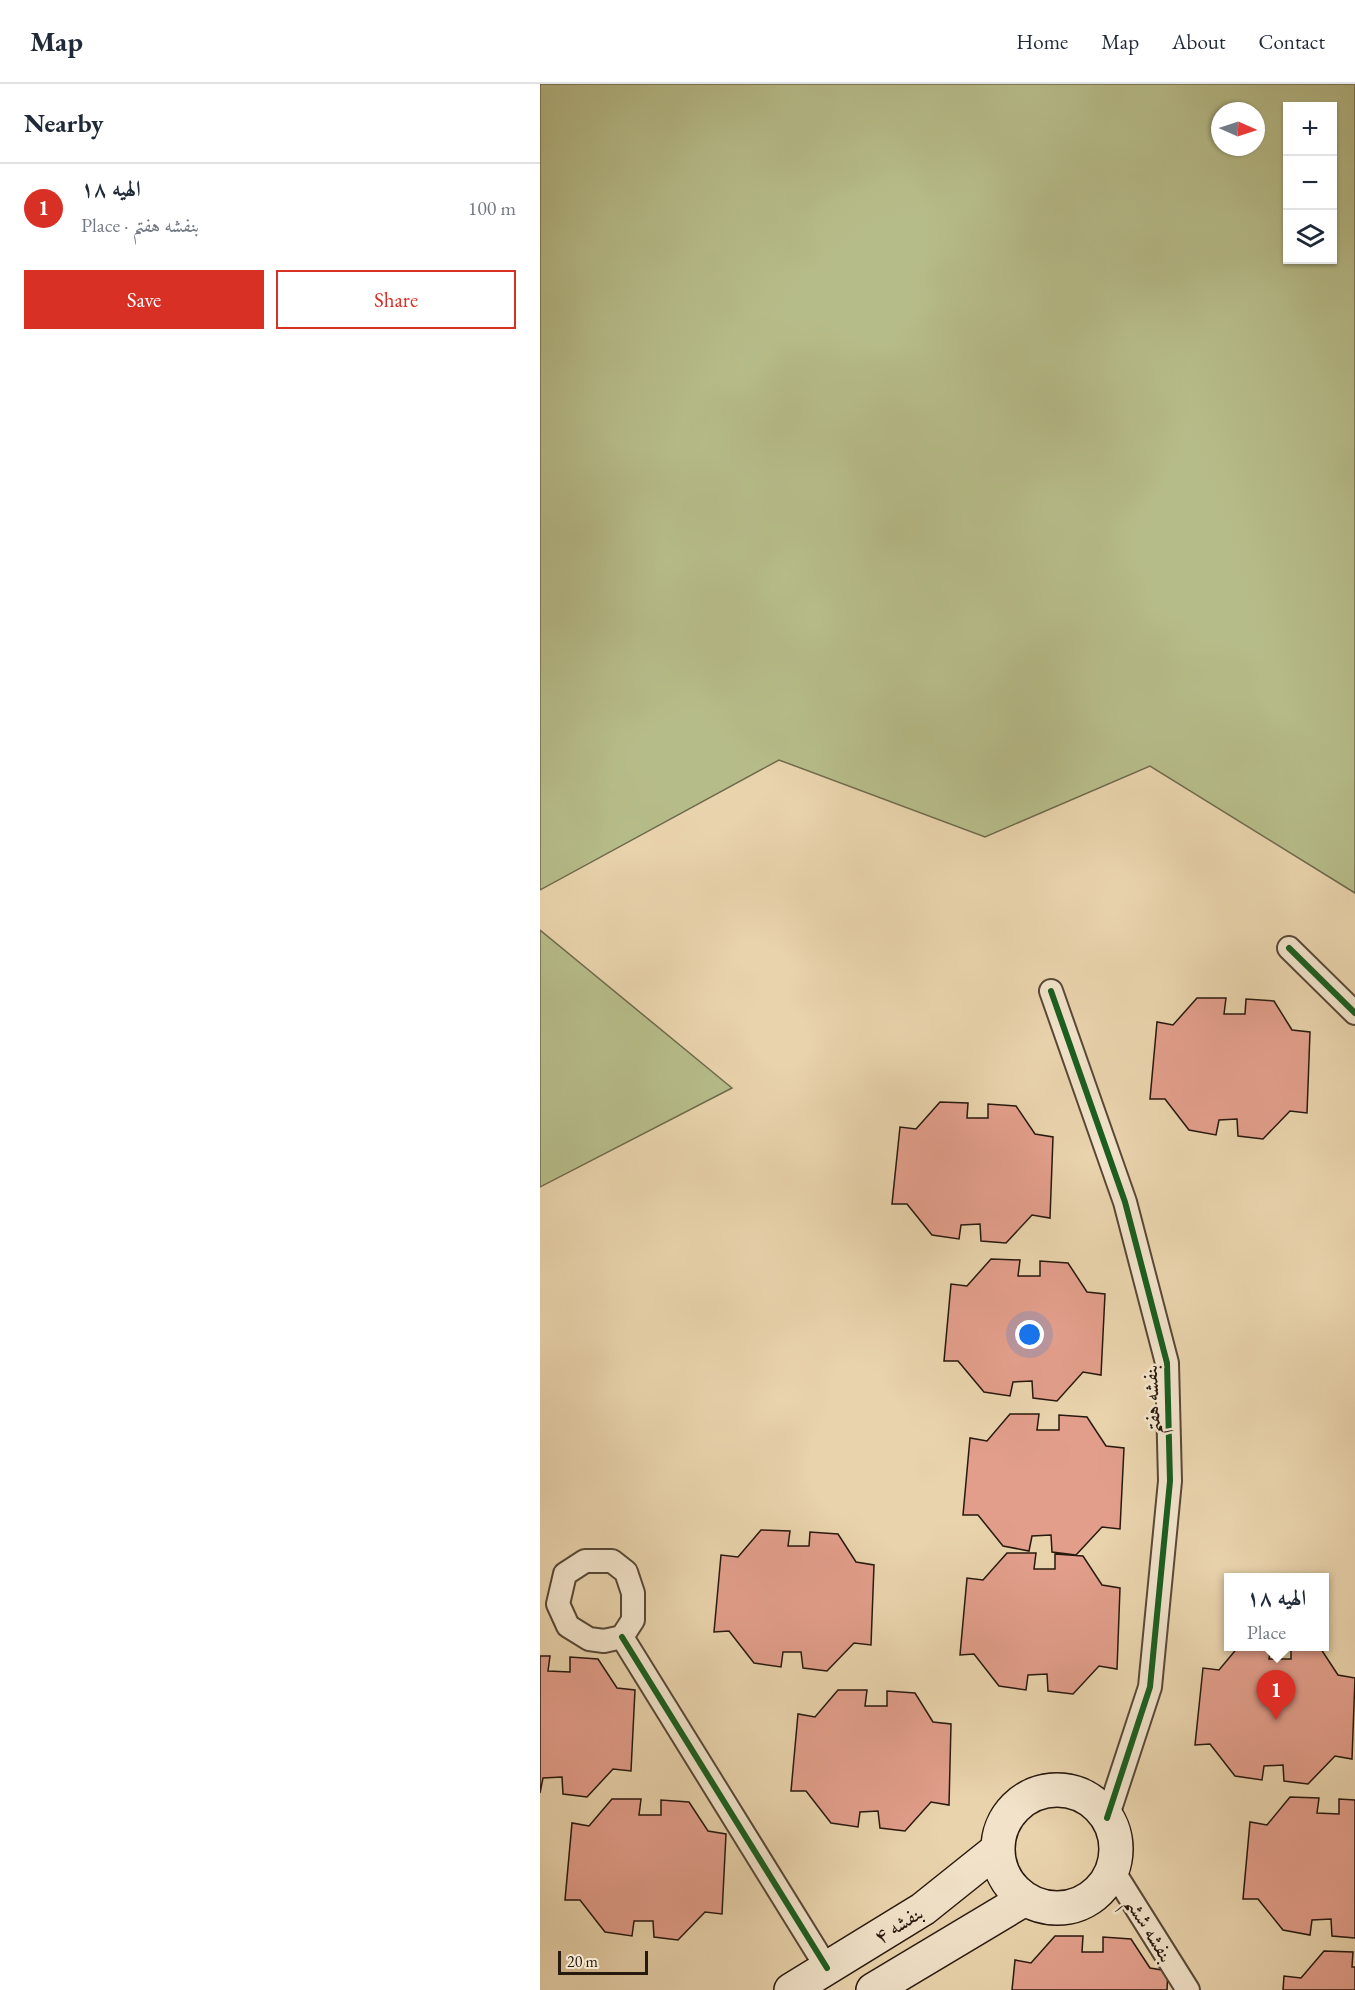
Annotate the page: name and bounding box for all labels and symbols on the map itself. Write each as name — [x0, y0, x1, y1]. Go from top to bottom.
north arrow — [1211, 102, 1265, 156]
your location — [1015, 1320, 1044, 1349]
street label: بنفشه هفتم — [1136, 1364, 1174, 1436]
pin: 1 — [1256, 1670, 1296, 1720]
street label: بنفشه ششم — [1113, 1891, 1181, 1971]
street label: بنفشه ۴ — [868, 1898, 928, 1950]
scale bar — [558, 1948, 648, 1976]

